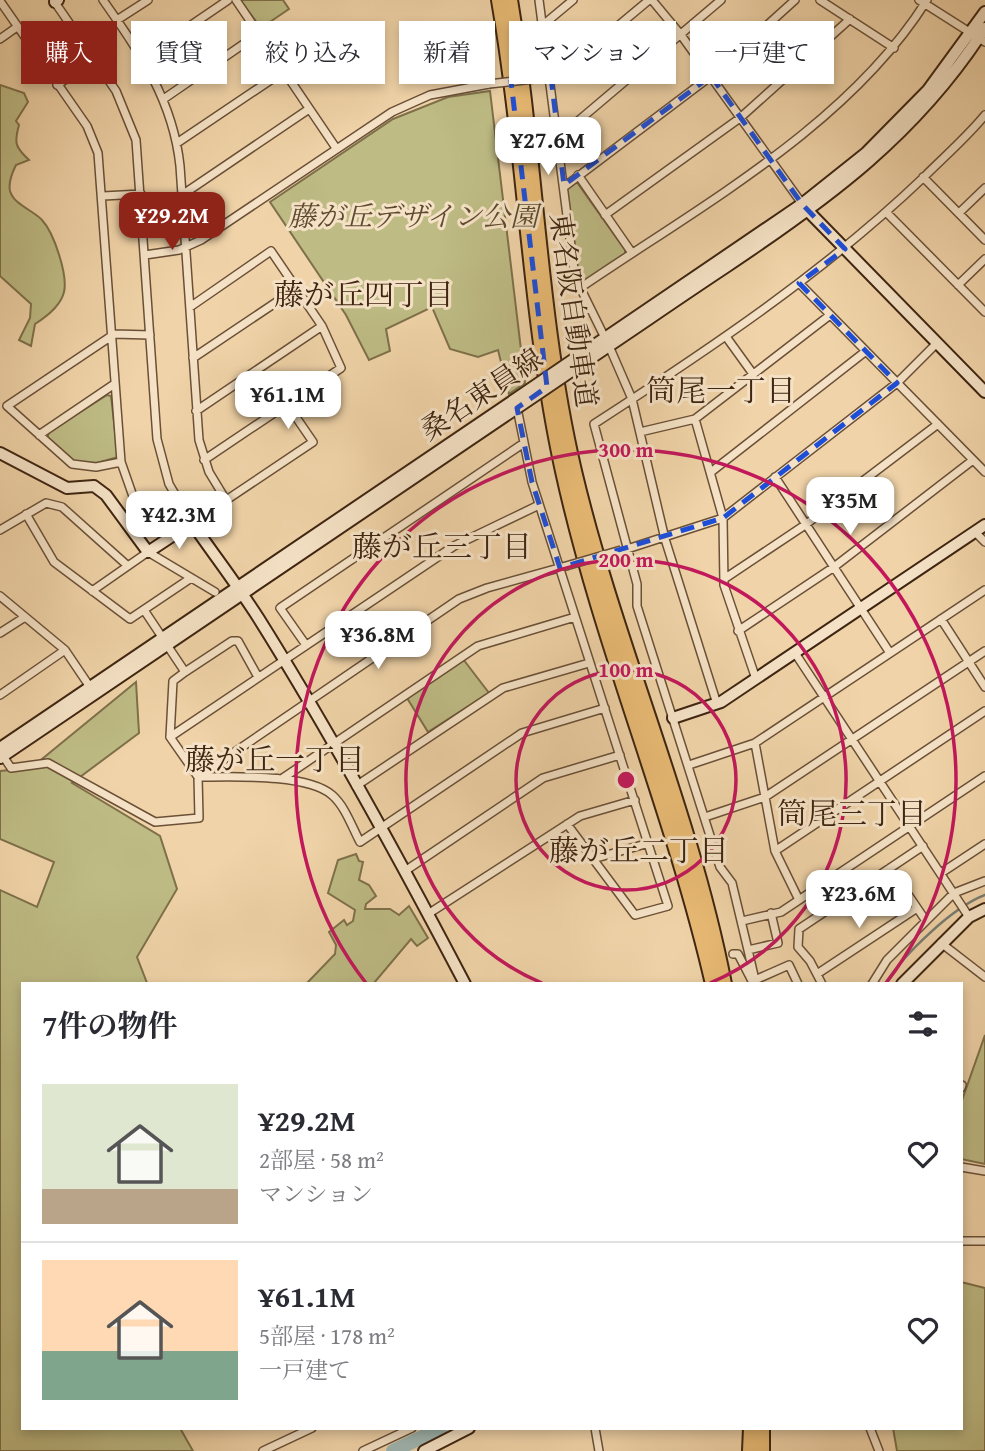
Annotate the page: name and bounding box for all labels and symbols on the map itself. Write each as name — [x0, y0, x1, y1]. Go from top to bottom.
pin: ¥27.6M — [491, 118, 605, 177]
pin: ¥29.2M — [115, 192, 229, 252]
park label: 藤が丘デザイン公園 — [288, 195, 542, 236]
street label: 東名阪自動車道 — [541, 210, 608, 410]
district label: 藤が丘四丁目 — [274, 272, 454, 316]
street label: 桑名東員線 — [411, 337, 550, 450]
district label: 筒尾一丁目 — [646, 368, 796, 412]
pin: ¥61.1M — [231, 372, 345, 431]
text: 300 m — [598, 434, 654, 465]
pin: ¥35M — [809, 477, 891, 537]
pin: ¥42.3M — [122, 491, 236, 551]
district label: 藤が丘三丁目 — [352, 524, 532, 568]
text: 200 m — [598, 544, 654, 575]
pin: ¥36.8M — [321, 612, 435, 671]
text: 100 m — [598, 654, 654, 685]
district label: 藤が丘一丁目 — [185, 737, 365, 781]
centre of rings — [614, 768, 638, 792]
district label: 筒尾三丁目 — [777, 791, 927, 835]
district label: 藤が丘二丁目 — [549, 828, 729, 872]
pin: ¥23.6M — [802, 870, 916, 930]

